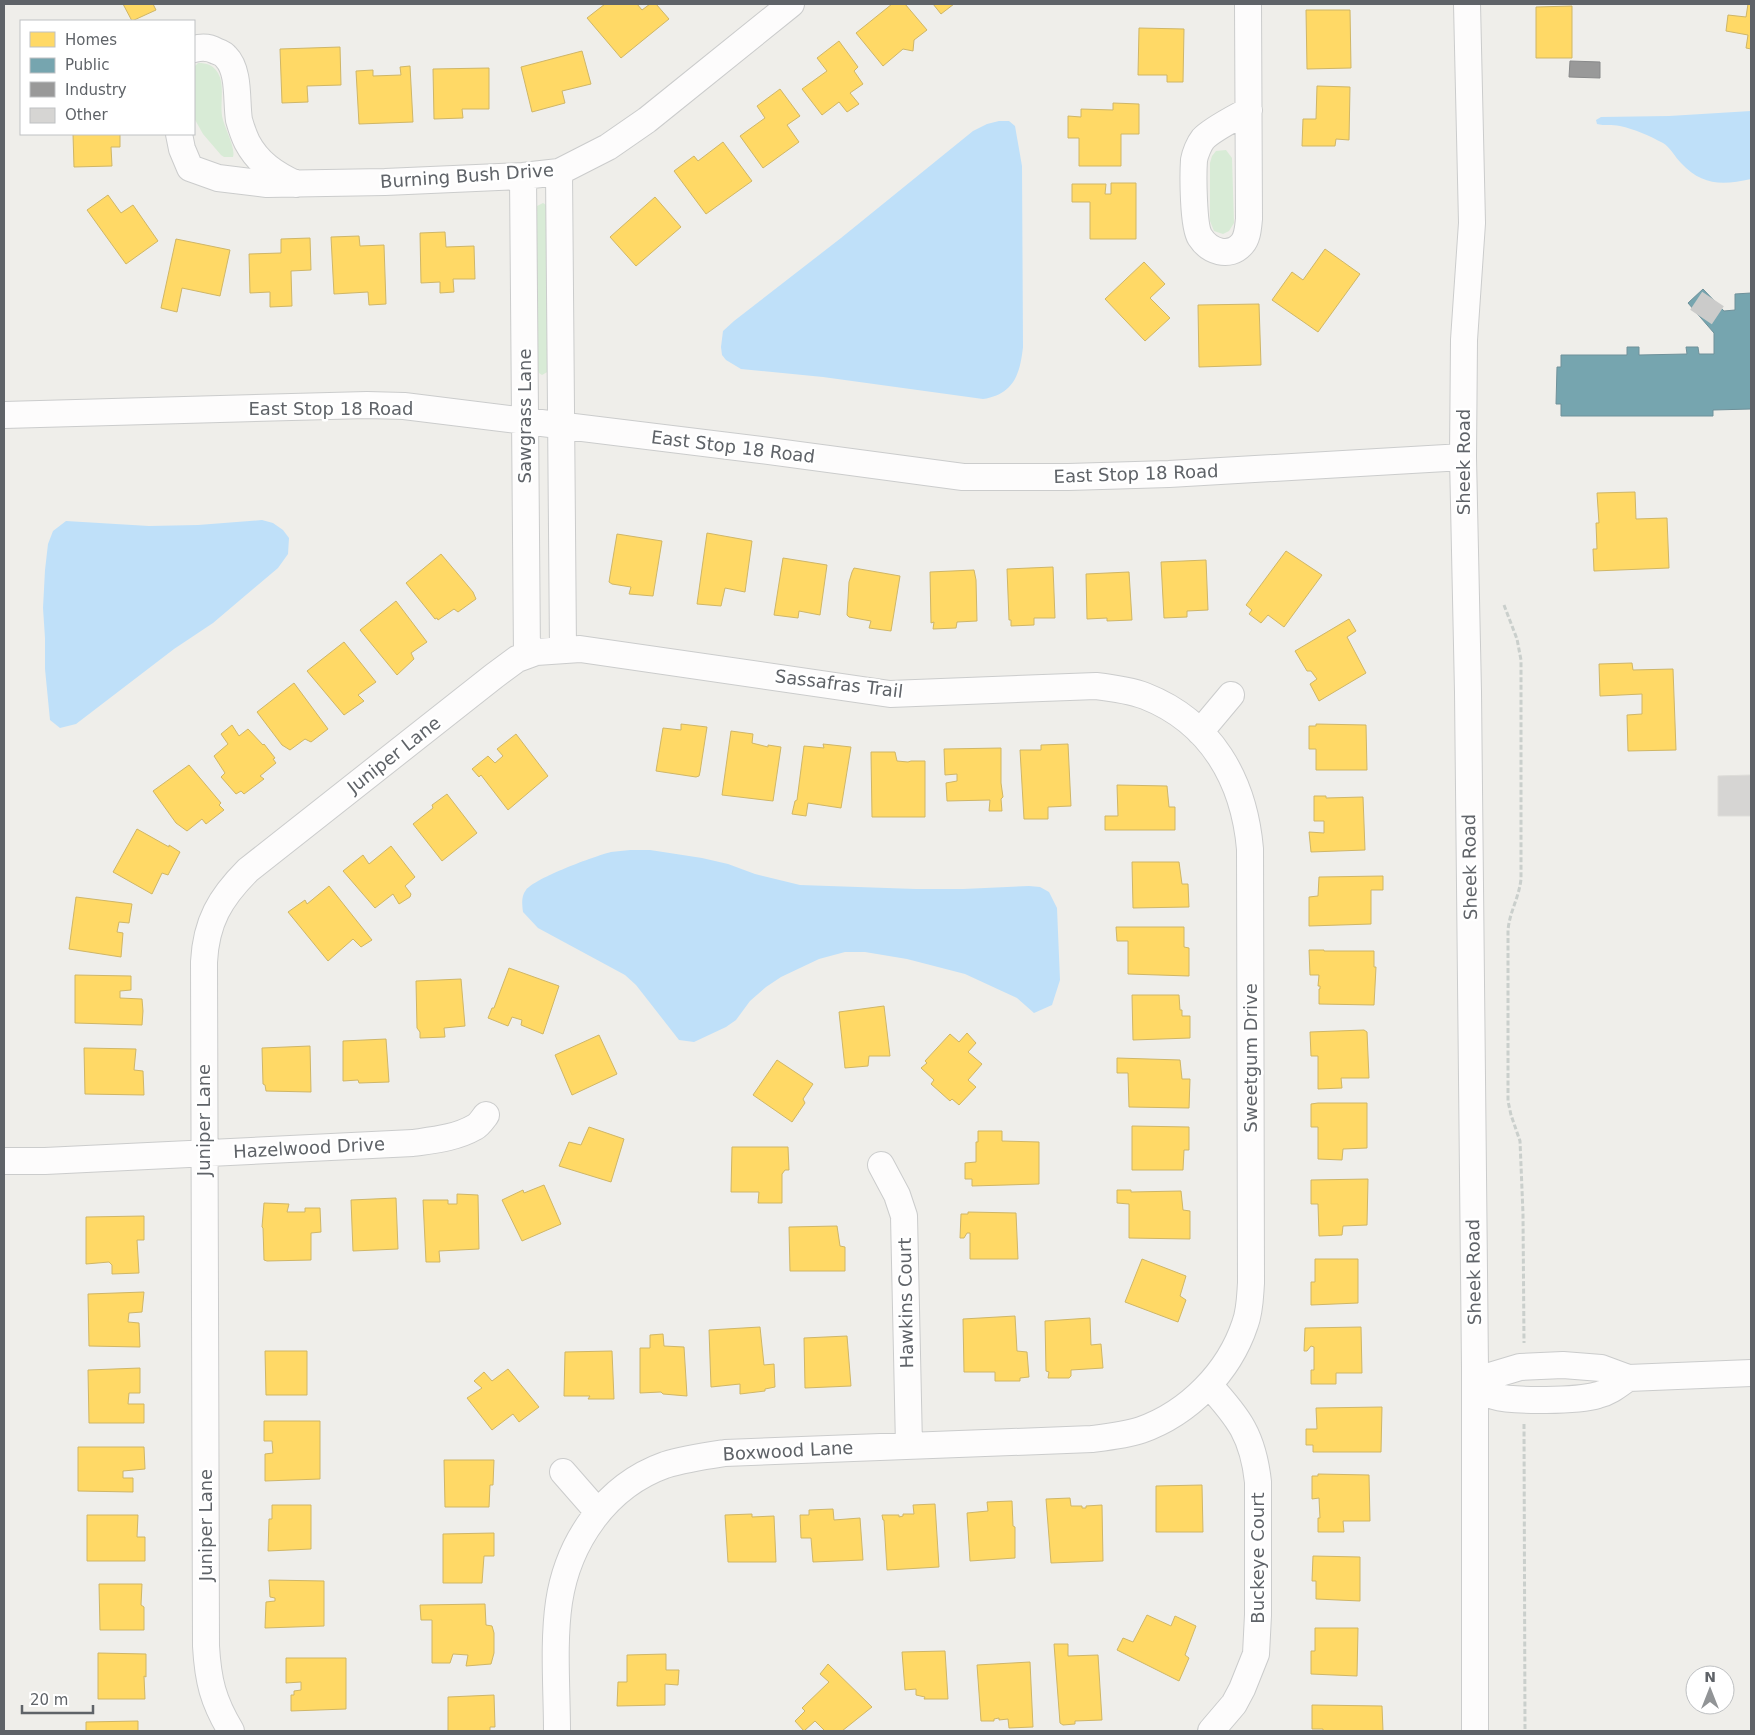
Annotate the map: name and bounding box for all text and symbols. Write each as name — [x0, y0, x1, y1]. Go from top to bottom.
legend — [20, 20, 195, 135]
text: Homes — [65, 31, 117, 49]
text: Public — [65, 56, 109, 74]
text: Industry — [65, 81, 127, 99]
text: Other — [65, 106, 108, 124]
street label: Burning Bush Drive — [379, 159, 555, 192]
street label: Sawgrass Lane — [514, 348, 535, 484]
street label: East Stop 18 Road — [249, 398, 414, 419]
street label: Sheek Road — [1453, 409, 1474, 515]
street label: East Stop 18 Road — [650, 426, 816, 467]
street label: East Stop 18 Road — [1053, 460, 1219, 487]
street label: Sassafras Trail — [774, 665, 904, 702]
street label: Juniper Lane — [342, 712, 444, 798]
street label: Sheek Road — [1458, 814, 1481, 920]
street label: Sweetgum Drive — [1240, 983, 1261, 1133]
street label: Juniper Lane — [193, 1064, 214, 1177]
street label: Hazelwood Drive — [233, 1133, 385, 1162]
street label: Sheek Road — [1462, 1219, 1485, 1325]
street label: Hawkins Court — [894, 1237, 917, 1369]
street label: Boxwood Lane — [722, 1437, 854, 1464]
street label: Juniper Lane — [195, 1469, 216, 1582]
street label: Buckeye Court — [1247, 1492, 1268, 1624]
north arrow — [1685, 1665, 1735, 1715]
text: N — [1704, 1669, 1716, 1685]
scale bar — [22, 1682, 94, 1714]
text: 20 m — [30, 1691, 68, 1709]

